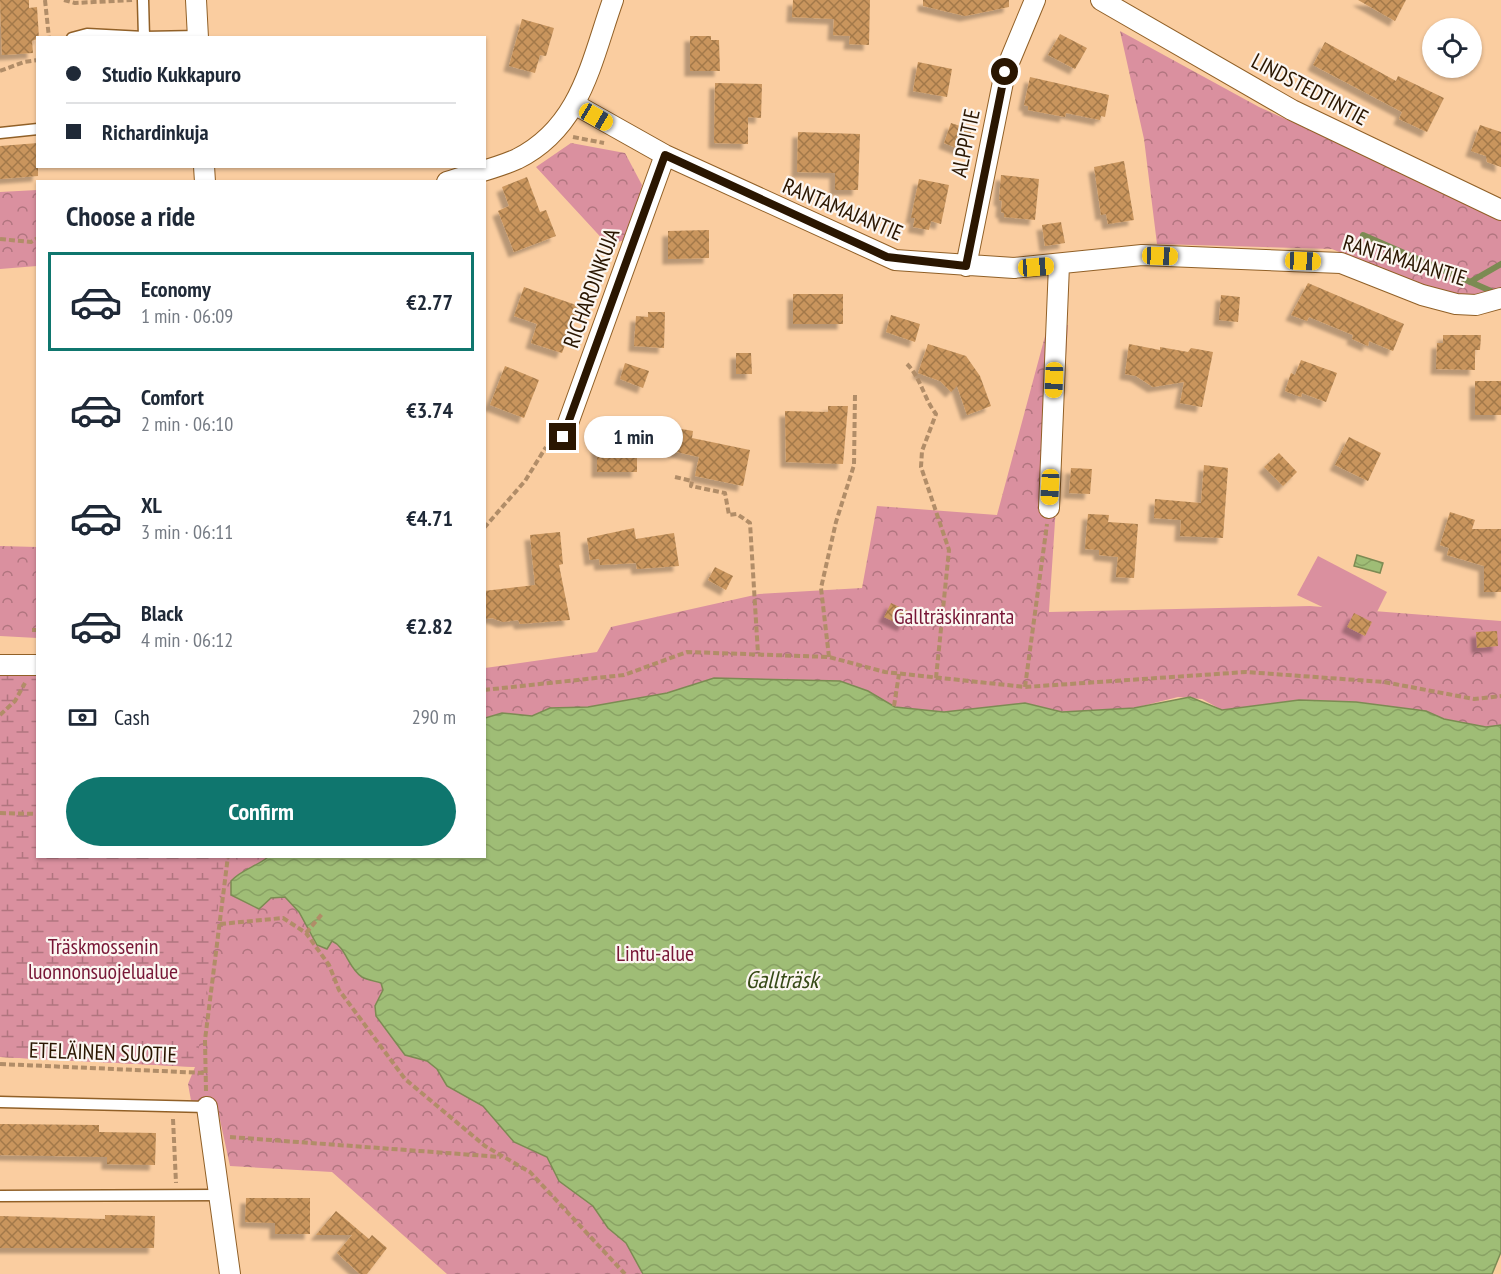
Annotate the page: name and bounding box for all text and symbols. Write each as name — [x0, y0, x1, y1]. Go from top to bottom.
map controls — [1422, 18, 1482, 78]
button: locate — [1422, 18, 1482, 78]
street label: LINDSTEDTINTIE — [1247, 47, 1373, 131]
route start — [991, 58, 1018, 85]
text: Studio Kukkapuro — [102, 60, 241, 88]
car — [576, 100, 616, 134]
street label: ALPPITIE — [944, 106, 986, 180]
text: Richardinkuja — [102, 118, 209, 146]
street label: RANTAMAJANTIE — [779, 171, 907, 247]
text: Choose a ride — [66, 199, 195, 233]
street label: RICHARDINKUJA — [556, 224, 626, 352]
street label: RANTAMAJANTIE — [1340, 228, 1470, 292]
car — [1142, 246, 1178, 266]
car — [1285, 251, 1321, 271]
car — [1017, 257, 1055, 277]
icon: car — [69, 275, 123, 329]
text: Economy — [141, 275, 211, 303]
text: €2.77 — [406, 288, 453, 316]
text: 1 min · 06:09 — [141, 303, 233, 329]
car — [1044, 362, 1064, 398]
icon: car — [69, 383, 123, 437]
text: Comfort — [141, 383, 204, 411]
text: €3.74 — [406, 396, 453, 424]
text: 2 min · 06:10 — [141, 411, 233, 437]
callout: 1 min — [584, 416, 683, 458]
route end — [549, 423, 576, 450]
text: 1 min — [613, 424, 654, 450]
car — [1040, 469, 1060, 505]
icon: car — [69, 491, 123, 545]
text: XL — [141, 491, 162, 519]
text: €4.71 — [406, 504, 453, 532]
text: 3 min · 06:11 — [141, 519, 233, 545]
icon: car — [69, 599, 123, 653]
text: Black — [141, 599, 183, 627]
park label: Gallträskinranta — [894, 602, 1014, 630]
text: €2.82 — [406, 612, 453, 640]
text: 4 min · 06:12 — [141, 627, 233, 653]
icon: cash — [66, 701, 99, 734]
text: Cash — [114, 703, 150, 731]
text: 290 m — [412, 704, 456, 730]
button: Confirm — [66, 777, 456, 846]
park label: Träskmossenin luonnonsuojelualue — [28, 932, 178, 985]
park label: Lintu-alue — [616, 939, 694, 967]
water label: Gallträsk — [746, 964, 821, 995]
street label: ETELÄINEN SUOTIE — [29, 1035, 177, 1069]

